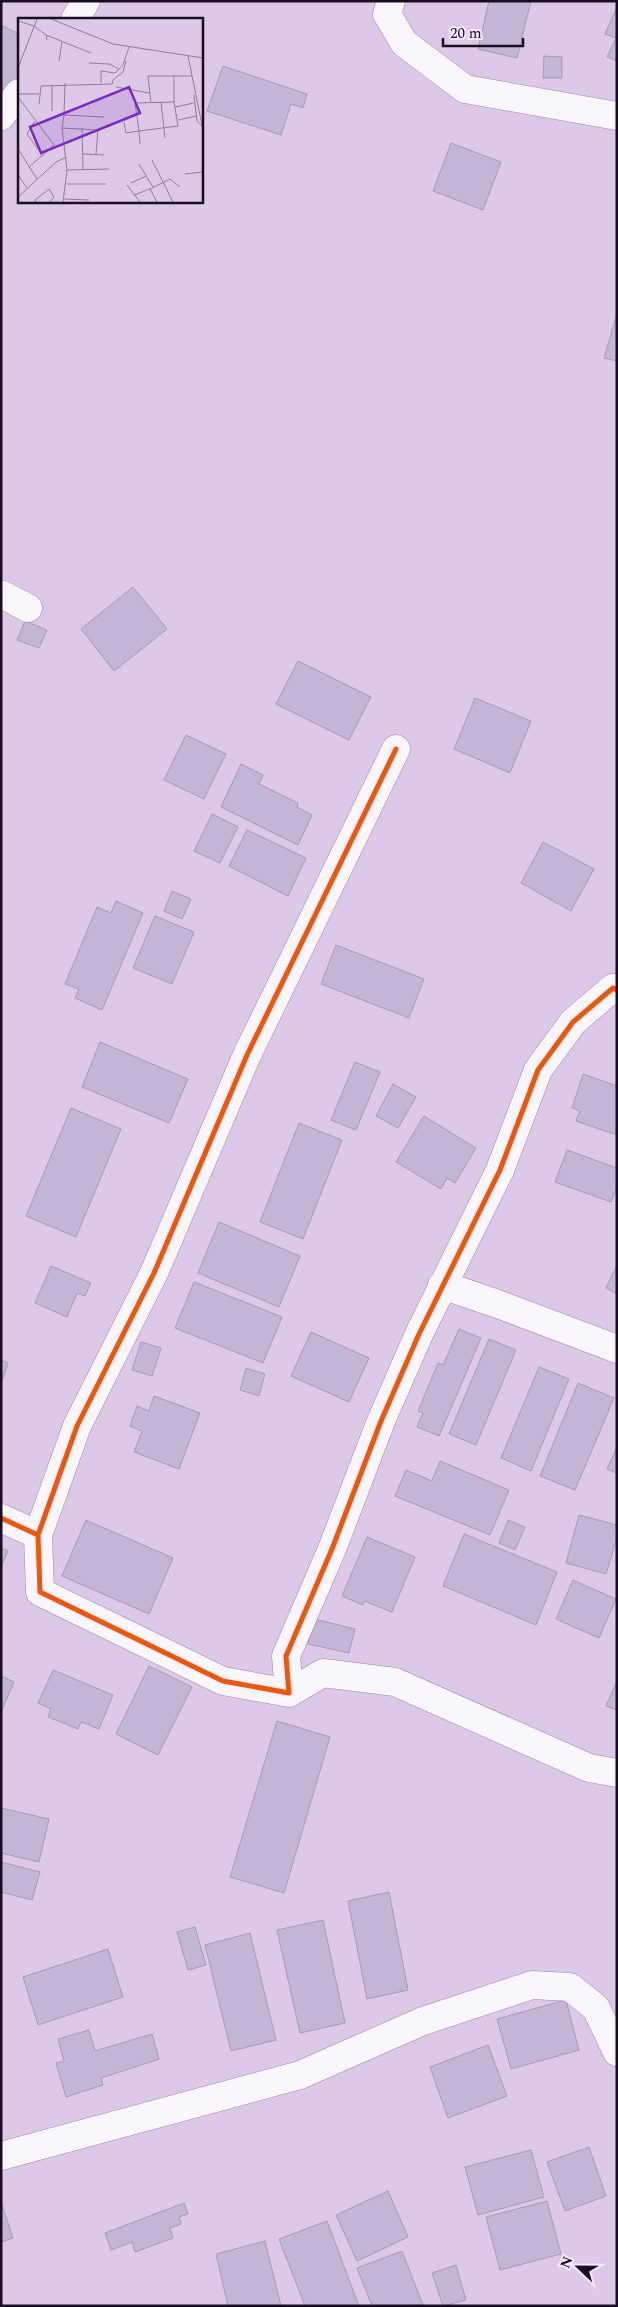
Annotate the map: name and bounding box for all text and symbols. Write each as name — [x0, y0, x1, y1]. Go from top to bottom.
scale bar — [443, 15, 523, 47]
inset map — [18, 18, 202, 202]
text: 20 m — [450, 22, 482, 45]
north arrow — [553, 2242, 603, 2292]
text: N — [555, 2253, 578, 2272]

